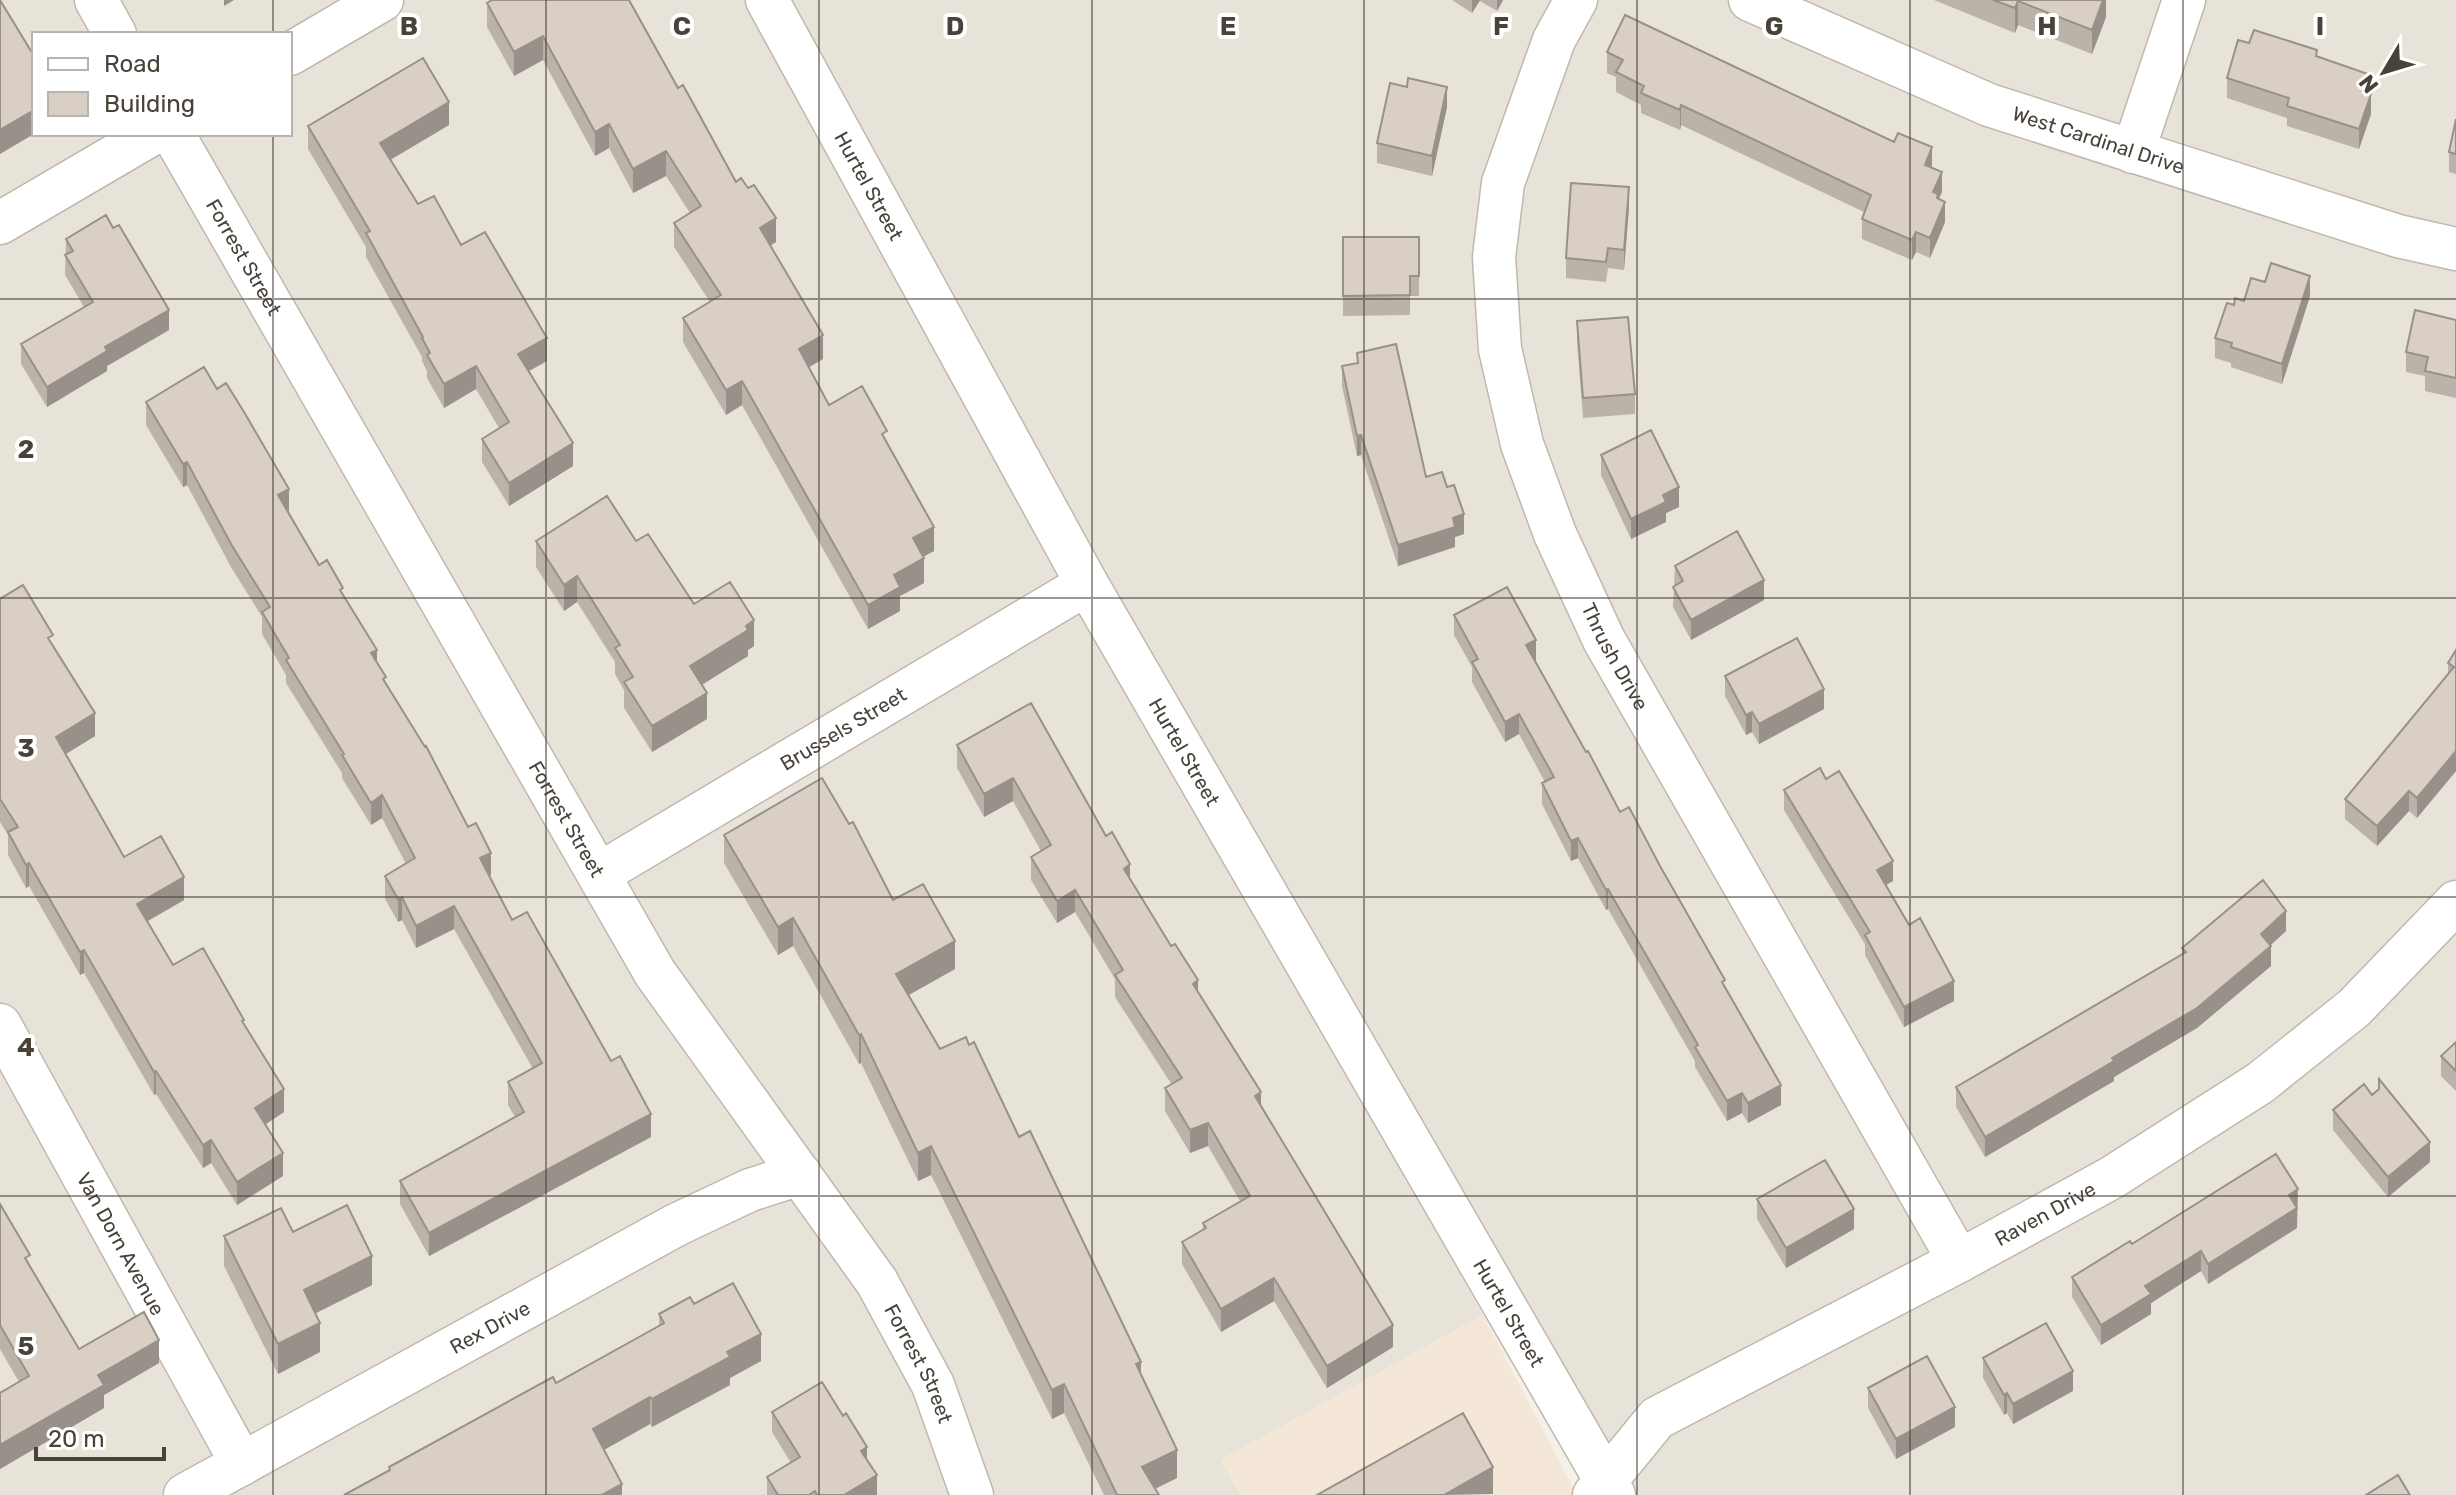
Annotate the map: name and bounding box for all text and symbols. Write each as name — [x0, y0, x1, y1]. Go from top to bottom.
text: B — [400, 11, 418, 42]
text: C — [673, 11, 691, 42]
text: D — [946, 11, 964, 42]
text: E — [1220, 11, 1236, 42]
text: F — [1493, 11, 1509, 42]
text: G — [1765, 11, 1783, 42]
text: H — [2037, 11, 2057, 42]
text: I — [2316, 11, 2324, 42]
legend — [32, 32, 292, 136]
north arrow — [2344, 32, 2424, 112]
text: Road — [104, 50, 161, 78]
text: N — [2353, 69, 2384, 99]
text: Building — [104, 90, 195, 118]
street label: West Cardinal Drive — [2009, 101, 2188, 179]
street label: Hurtel Street — [829, 127, 908, 245]
street label: Forrest Street — [201, 195, 287, 320]
text: 2 — [18, 434, 34, 465]
street label: Thrush Drive — [1576, 599, 1654, 714]
street label: Brussels Street — [776, 682, 911, 776]
street label: Hurtel Street — [1144, 694, 1225, 810]
text: 3 — [17, 733, 35, 764]
street label: Forrest Street — [524, 757, 609, 881]
text: 4 — [17, 1032, 35, 1063]
street label: Van Dorn Avenue — [72, 1168, 170, 1320]
street label: Raven Drive — [1991, 1177, 2100, 1251]
street label: Hurtel Street — [1468, 1255, 1549, 1371]
street label: Rex Drive — [446, 1296, 534, 1359]
street label: Forrest Street — [879, 1300, 958, 1427]
text: 5 — [18, 1331, 34, 1362]
scale bar — [36, 1411, 164, 1461]
text: 20 m — [48, 1425, 105, 1453]

